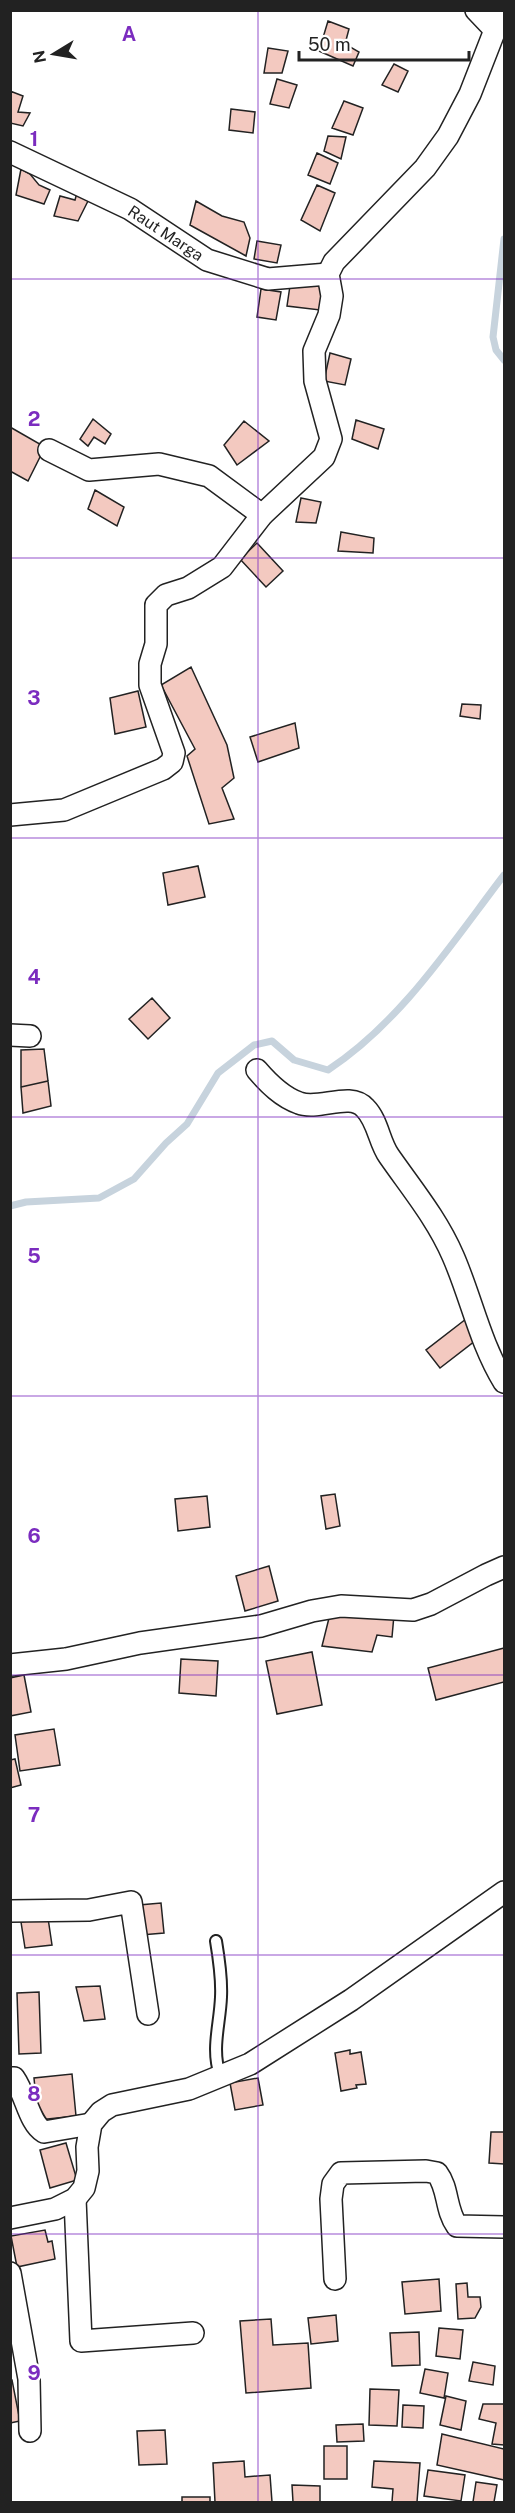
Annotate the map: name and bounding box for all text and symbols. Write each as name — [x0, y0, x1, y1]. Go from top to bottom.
text: A — [122, 22, 136, 46]
north arrow — [24, 24, 84, 84]
scale bar — [299, 24, 468, 62]
text: 50 m — [308, 34, 351, 55]
text: N — [29, 49, 50, 65]
text: 1 — [30, 127, 38, 151]
street label: Raut Marga — [125, 201, 207, 265]
text: 2 — [28, 407, 40, 431]
text: 3 — [27, 686, 41, 710]
text: 4 — [27, 965, 41, 989]
text: 5 — [27, 1244, 41, 1268]
text: 6 — [27, 1524, 41, 1548]
text: 7 — [28, 1803, 40, 1827]
text: 8 — [27, 2082, 41, 2106]
text: 9 — [27, 2361, 41, 2385]

